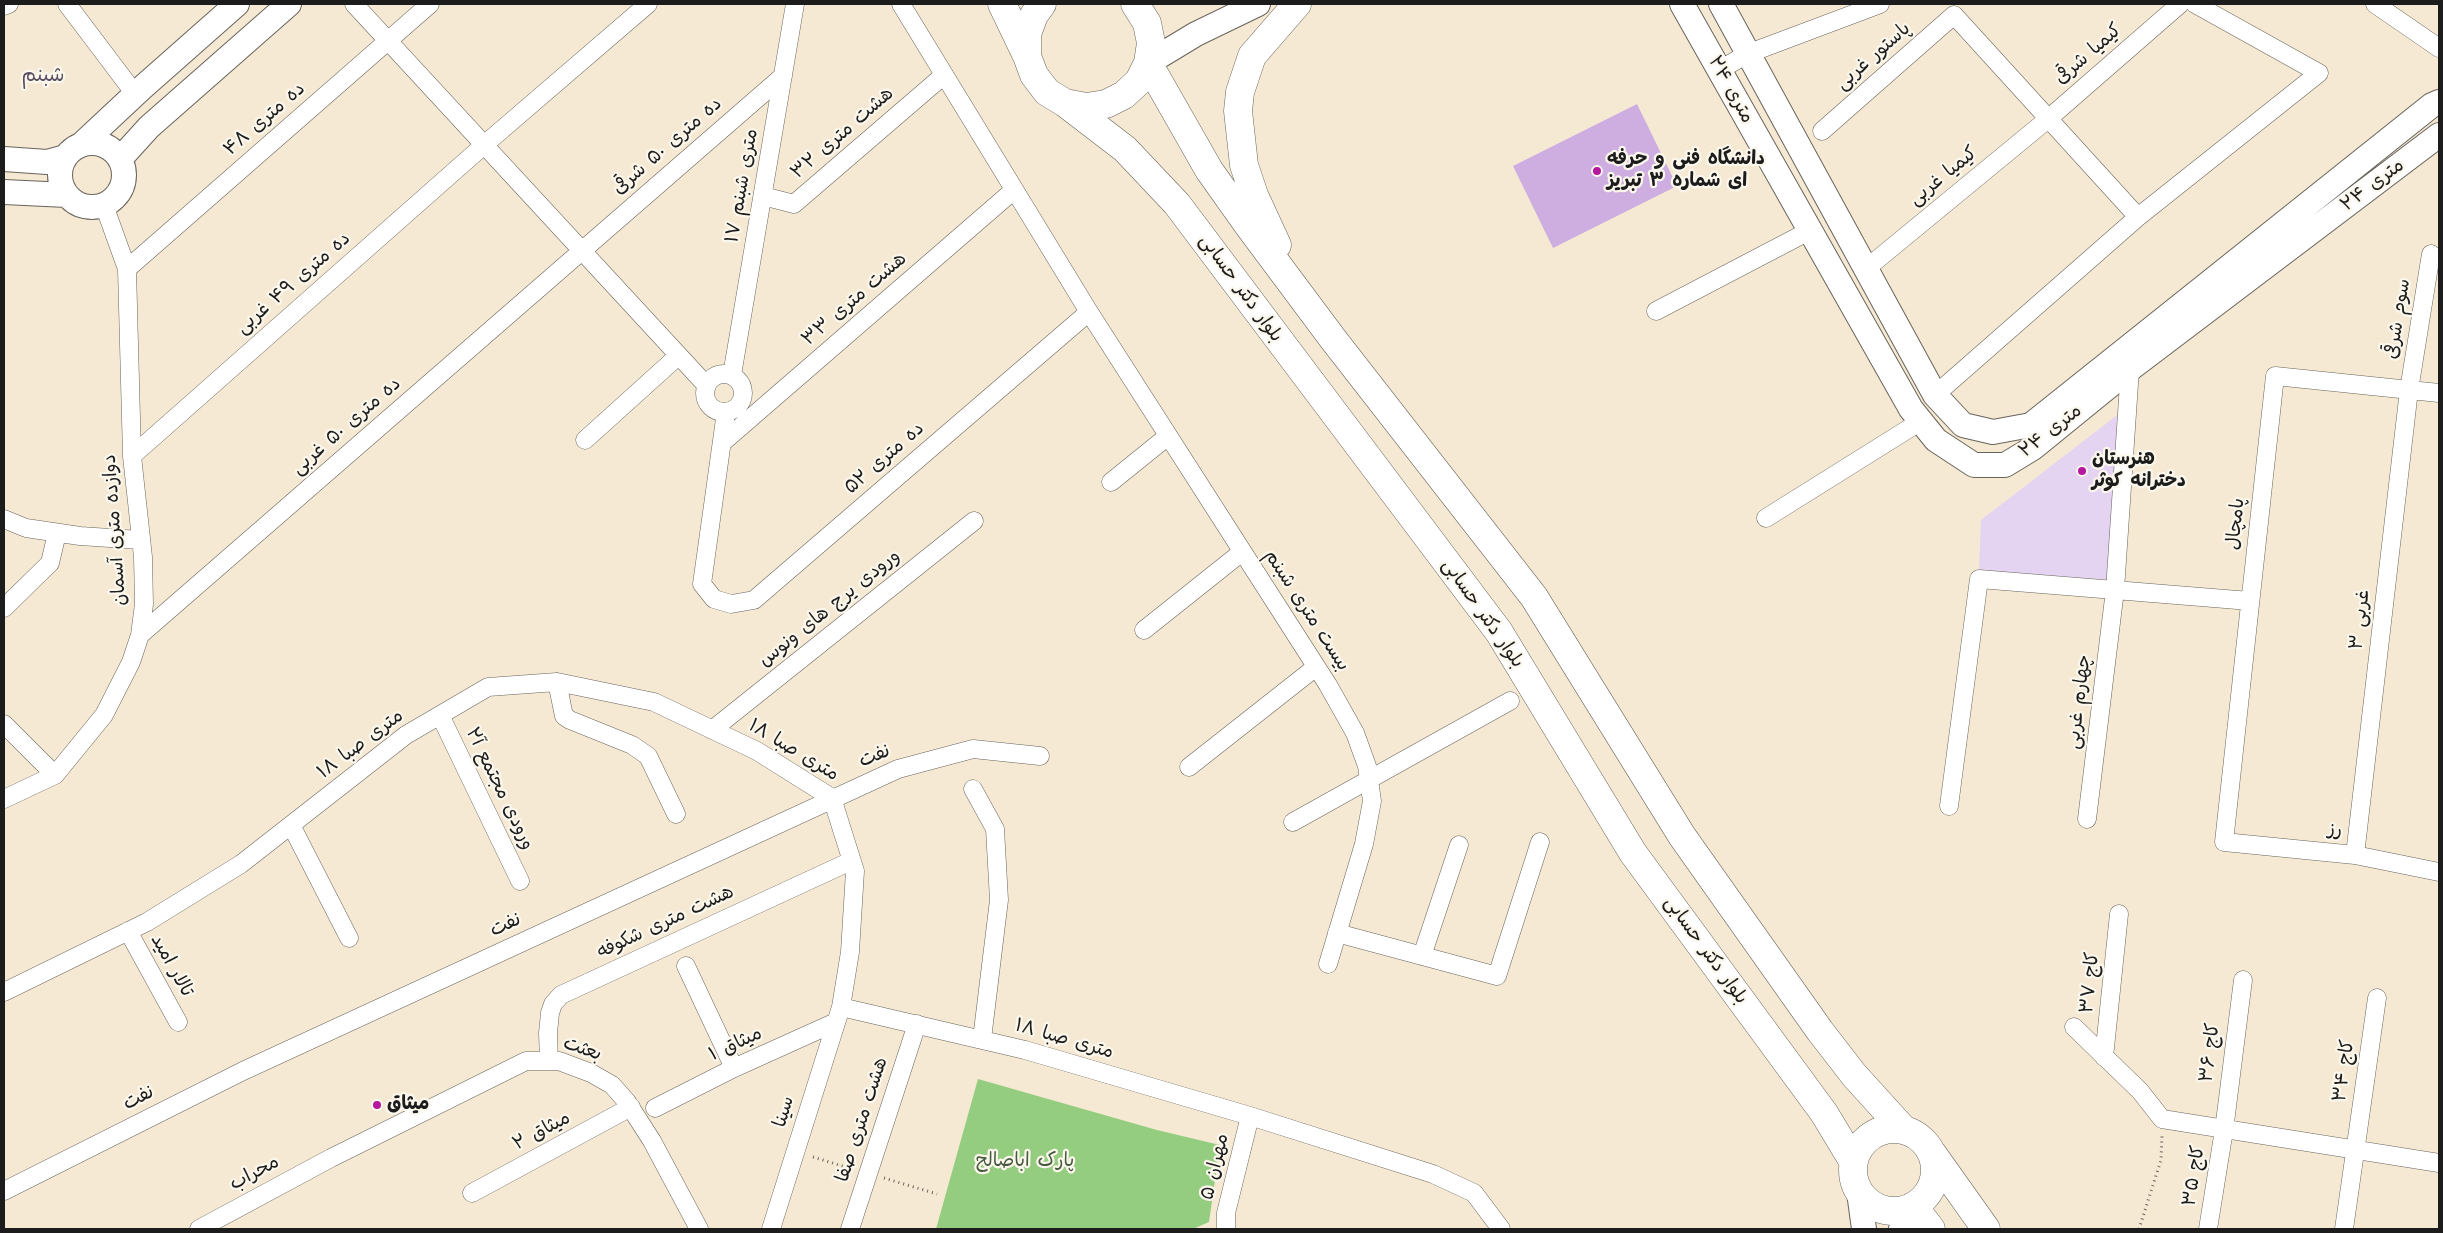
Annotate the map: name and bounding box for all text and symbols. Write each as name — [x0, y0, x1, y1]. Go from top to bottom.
street label: پاستور غربی — [1832, 18, 1916, 96]
street label: کیمیا شرقی — [2051, 20, 2127, 90]
street label: ۲۴ متری — [1702, 52, 1758, 128]
district label: شبنم — [22, 65, 64, 89]
street label: ده متری ۴۸ — [220, 78, 310, 162]
street label: هشت متری ۳۲ — [787, 83, 899, 185]
street label: ده متری ۵۰ شرقی — [609, 93, 727, 201]
street label: ۱۷ متری شبنم — [722, 127, 764, 245]
street label: کیمیا غربی — [1905, 142, 1983, 212]
place label: دانشگاه فنی و حرفه ای شماره ۳ تبریز — [1607, 149, 1765, 193]
street label: ۲۴ متری — [2337, 155, 2409, 217]
marker: دانشگاه فنی و حرفه ای شماره ۳ تبریز — [1591, 165, 1603, 177]
street label: ده متری ۴۹ غربی — [232, 228, 356, 340]
street label: بلوار دکتر حسابی — [1193, 231, 1287, 347]
street label: هشت متری ۳۳ — [798, 248, 912, 352]
street label: سوم شرقى — [2381, 277, 2417, 361]
street label: ده متری ۵۰ غربی — [288, 373, 406, 481]
street label: ۲۴ متری — [2015, 400, 2087, 464]
street label: ده متری ۵۲ — [840, 418, 930, 500]
place label: هنرستان دخترانه کوثر — [2092, 449, 2186, 493]
street label: دوازده متری آسمان — [99, 453, 133, 607]
marker: هنرستان دخترانه کوثر — [2076, 465, 2088, 477]
street label: پامچال — [2223, 497, 2251, 551]
street label: ورودی یرج های ونوس — [755, 545, 905, 673]
street label: بیست متری شبنم — [1258, 546, 1354, 676]
street label: بلوار دکتر حسابی — [1436, 555, 1528, 673]
street label: ۳ غربی — [2346, 589, 2376, 651]
street label: چهارم غربی — [2063, 653, 2097, 751]
street label: متری صبا ۱۸ — [314, 705, 408, 785]
street label: متری صبا ۱۸ — [744, 715, 842, 787]
street label: ورودی مجتمع آ۲ — [460, 724, 538, 854]
street label: نفت — [856, 740, 894, 774]
street label: رز — [2327, 819, 2343, 843]
street label: هشت متری شکوفه — [594, 881, 738, 965]
street label: بلوار دکتر حسابی — [1658, 893, 1752, 1009]
street label: نفت — [487, 909, 525, 943]
street label: تالار امید — [145, 931, 197, 1001]
street label: کاج ۳۷ — [2076, 951, 2106, 1015]
street label: متری صبا ۱۸ — [1012, 1015, 1116, 1065]
street label: کاج ۳۶ — [2196, 1022, 2226, 1084]
street label: میثاق ۱ — [706, 1023, 766, 1067]
street label: بعثت — [560, 1033, 604, 1067]
street label: کاج ۳۴ — [2329, 1039, 2361, 1103]
street label: هشت متری صفا — [832, 1055, 894, 1185]
street label: نفت — [120, 1082, 158, 1116]
place label: میثاق — [387, 1094, 429, 1116]
street label: سینا — [770, 1094, 800, 1130]
marker: میثاق — [371, 1099, 383, 1111]
street label: میثاق ۲ — [509, 1107, 575, 1157]
street label: مهران ۵ — [1197, 1131, 1235, 1203]
street label: کاج ۳۵ — [2179, 1144, 2211, 1208]
park label: پارک اباصالح — [976, 1151, 1074, 1173]
street label: محراب — [226, 1152, 284, 1196]

